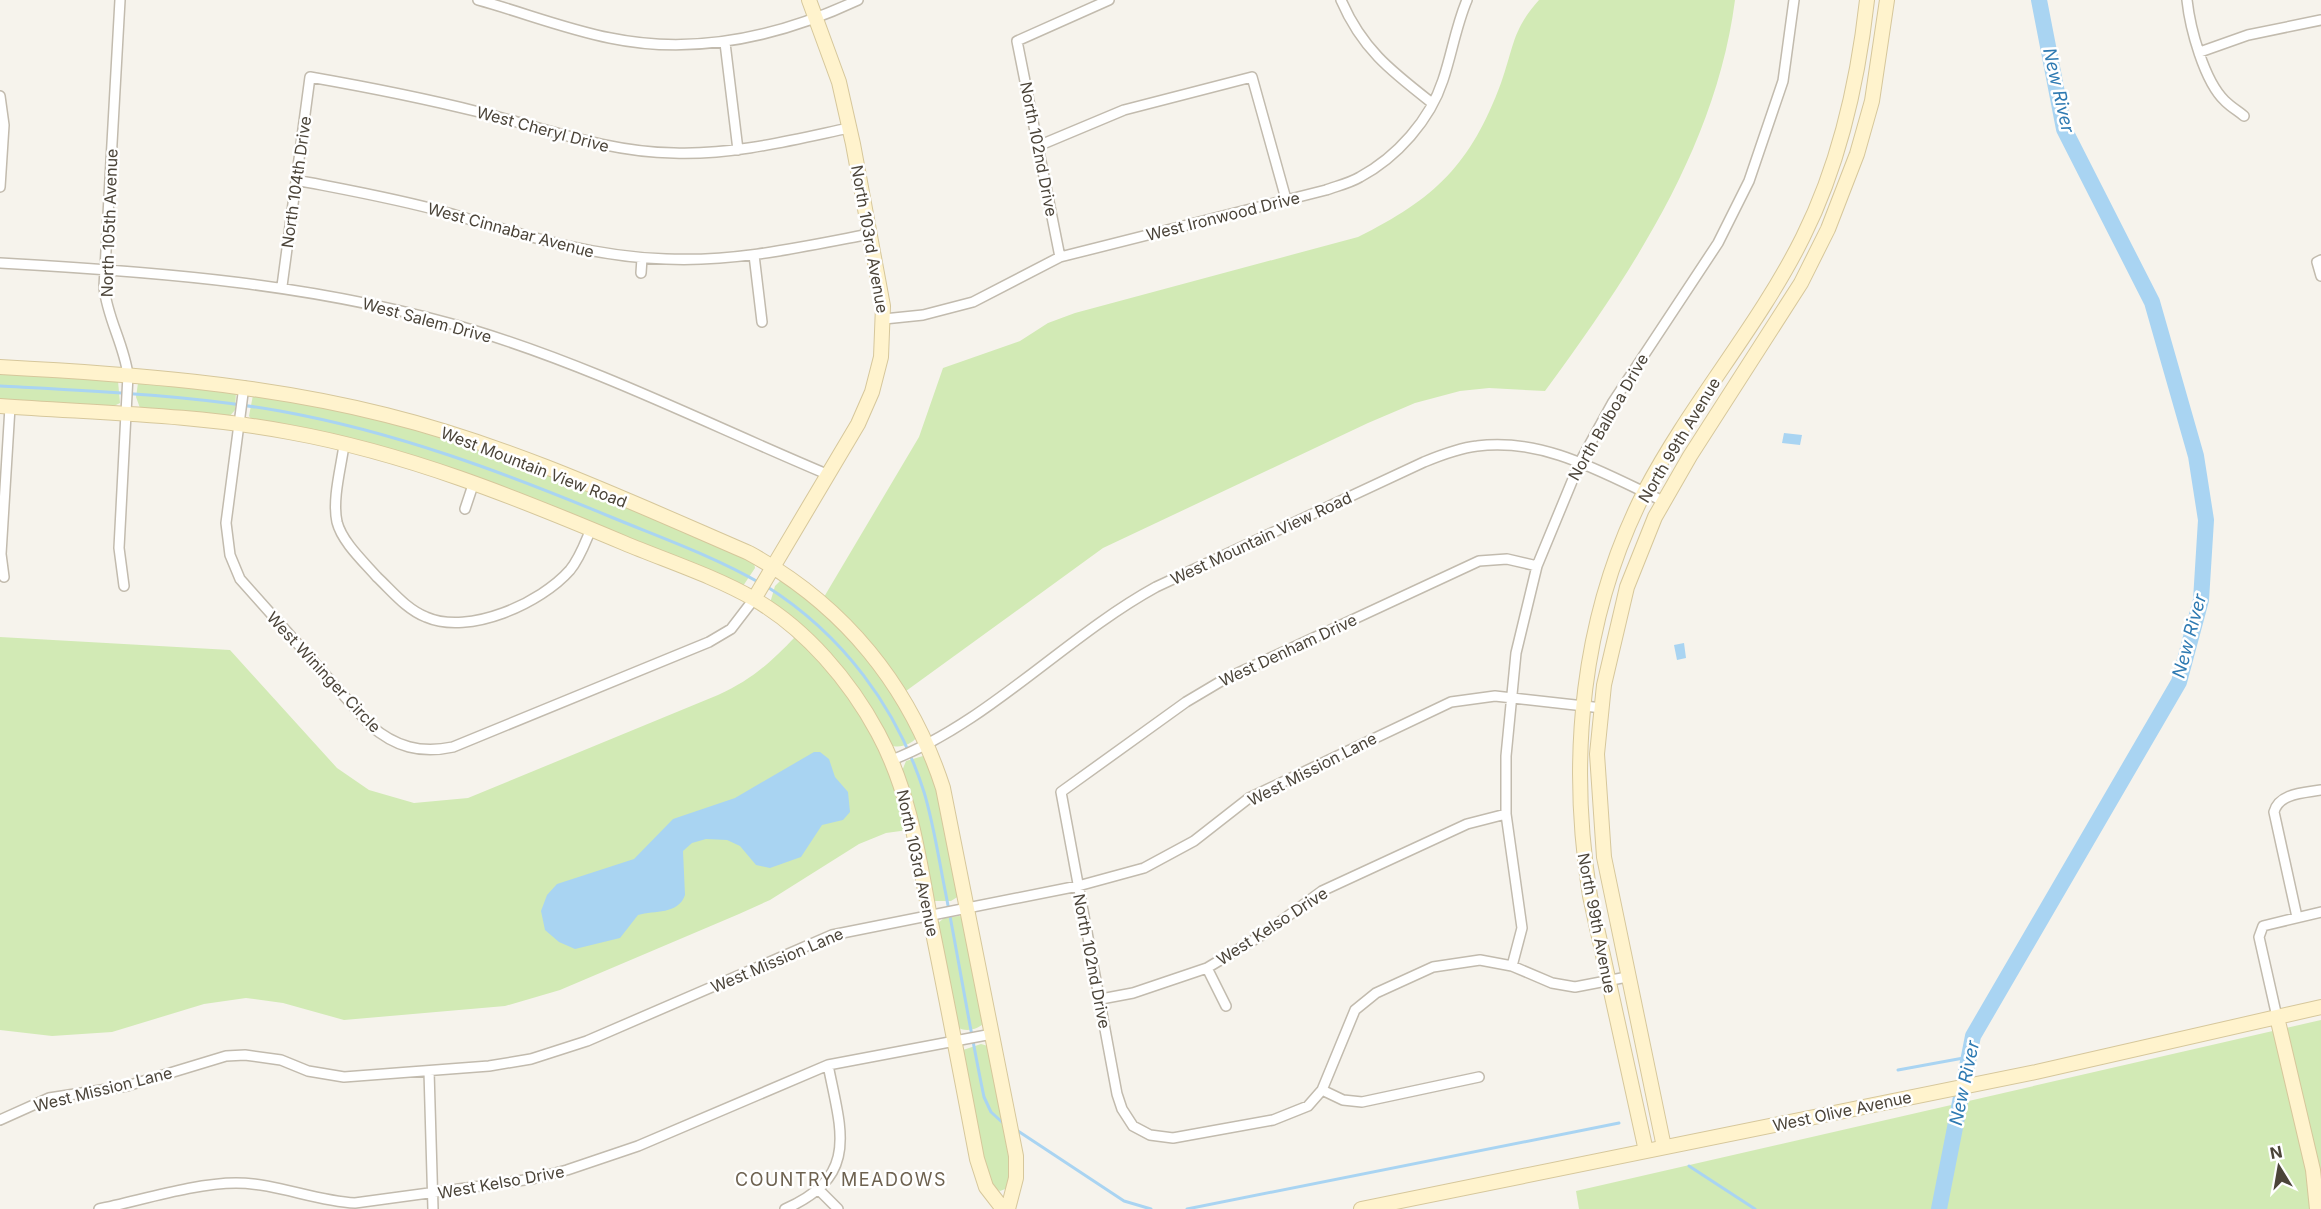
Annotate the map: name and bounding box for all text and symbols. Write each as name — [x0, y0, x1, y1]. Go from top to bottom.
water label: New River — [2039, 46, 2079, 136]
street label: North 102nd Drive — [1016, 80, 1062, 218]
street label: West Cheryl Drive — [475, 102, 611, 156]
street label: North 104th Drive — [277, 115, 315, 249]
street label: North 105th Avenue — [96, 148, 122, 298]
street label: North 103rd Avenue — [847, 163, 893, 315]
street label: West Ironwood Drive — [1144, 187, 1302, 245]
street label: West Cinnabar Avenue — [426, 198, 596, 262]
street label: West Salem Drive — [360, 293, 494, 347]
street label: North Balboa Drive — [1564, 350, 1652, 484]
street label: North 99th Avenue — [1634, 374, 1724, 506]
street label: West Mountain View Road — [438, 422, 630, 512]
street label: West Mountain View Road — [1167, 487, 1355, 589]
water label: New River — [2168, 590, 2211, 680]
street label: West Wininger Circle — [263, 607, 385, 737]
street label: West Denham Drive — [1216, 609, 1360, 691]
street label: West Mission Lane — [1244, 728, 1380, 810]
street label: North 103rd Avenue — [893, 788, 943, 938]
street label: North 99th Avenue — [1574, 851, 1620, 995]
street label: West Kelso Drive — [1213, 883, 1331, 969]
street label: North 102nd Drive — [1069, 892, 1115, 1030]
street label: West Mission Lane — [708, 923, 846, 997]
water label: New River — [1945, 1037, 1983, 1127]
street label: West Mission Lane — [32, 1062, 174, 1116]
street label: West Olive Avenue — [1771, 1087, 1913, 1135]
north arrow — [2249, 1137, 2309, 1197]
text: N — [2268, 1141, 2284, 1163]
street label: West Kelso Drive — [436, 1161, 566, 1203]
district label: COUNTRY MEADOWS — [735, 1169, 947, 1190]

